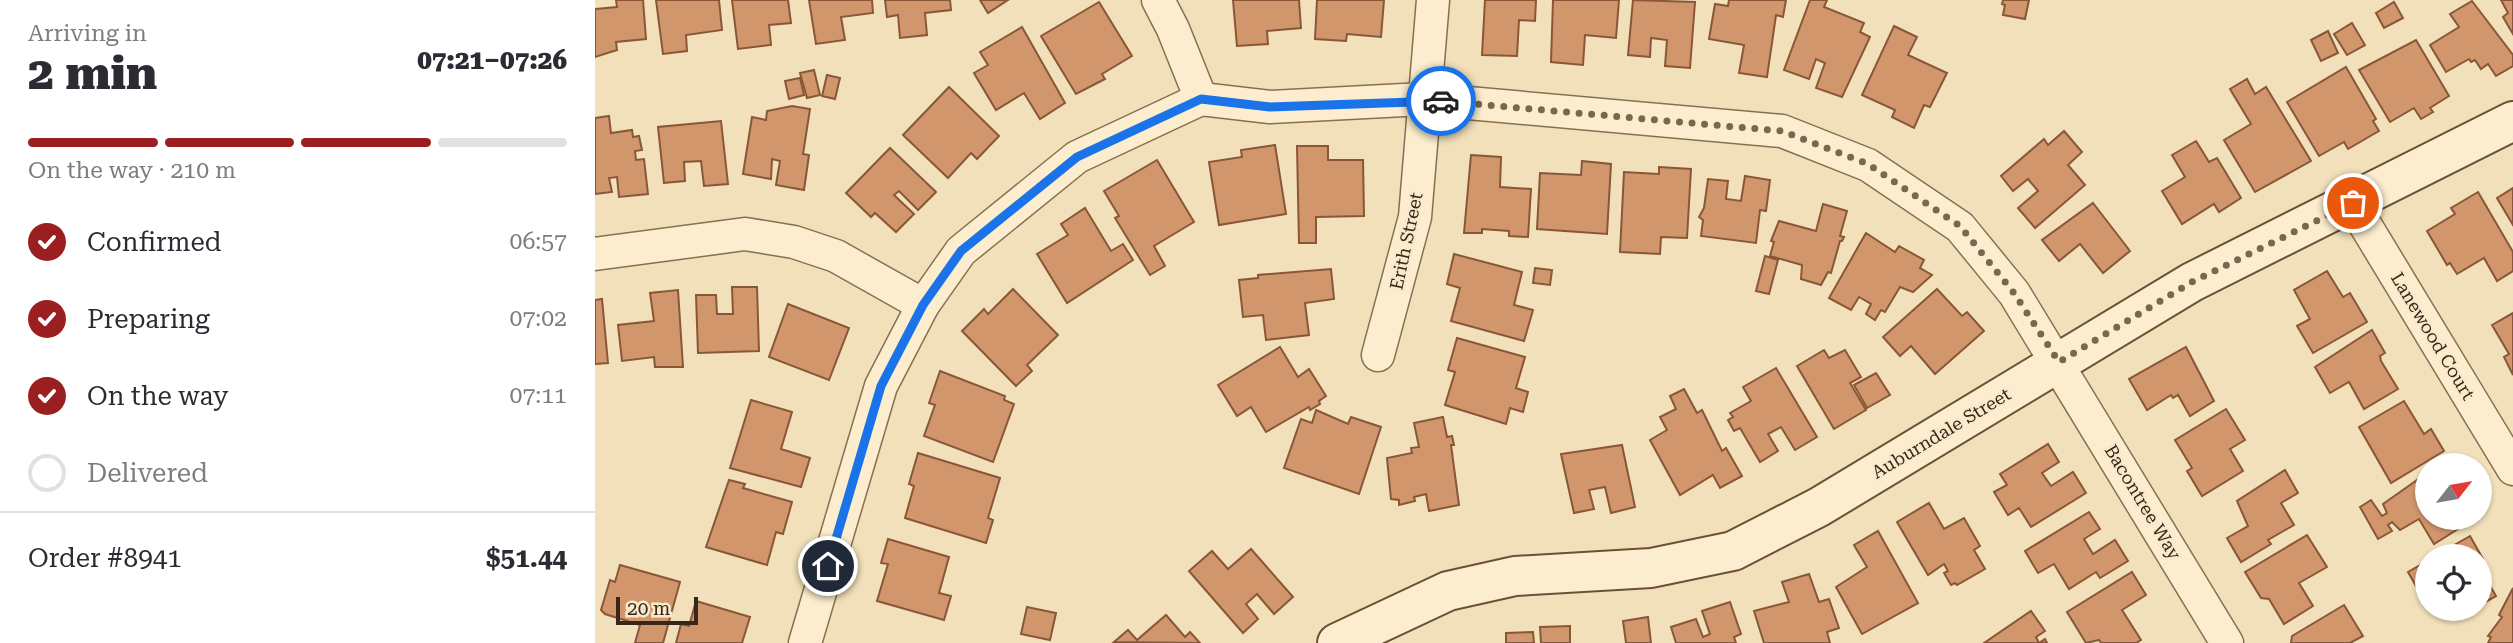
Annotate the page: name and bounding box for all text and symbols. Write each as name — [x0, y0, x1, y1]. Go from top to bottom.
text: Arriving in — [28, 20, 147, 47]
text: 07:21–07:26 — [417, 45, 567, 75]
text: 2 min — [28, 46, 157, 100]
courier — [1406, 66, 1476, 136]
icon: car — [1422, 82, 1460, 120]
text: On the way · 210 m — [28, 157, 236, 184]
pin — [2323, 173, 2383, 233]
icon: bag — [2334, 184, 2372, 222]
street label: Erith Street — [1385, 190, 1427, 292]
icon: check — [28, 223, 66, 261]
text: Confirmed — [87, 227, 222, 257]
text: 06:57 — [510, 228, 567, 255]
street label: Lanewood Court — [2387, 269, 2479, 404]
icon: check — [28, 300, 66, 338]
text: Preparing — [87, 304, 210, 334]
text: 07:02 — [510, 305, 567, 332]
icon: check — [28, 377, 66, 415]
text: On the way — [87, 381, 228, 411]
text: 07:11 — [510, 382, 567, 409]
street label: Auburndale Street — [1868, 383, 2015, 483]
street label: Bacontree Way — [2101, 441, 2186, 563]
north arrow — [2415, 453, 2492, 530]
map controls — [2415, 453, 2492, 621]
text: Delivered — [87, 458, 208, 488]
pin — [798, 536, 858, 596]
text: Order #8941 — [28, 543, 182, 573]
text: $51.44 — [486, 543, 567, 573]
button: locate — [2415, 544, 2492, 621]
icon: home — [809, 547, 847, 585]
scale bar — [616, 594, 698, 626]
text: 20 m — [627, 597, 670, 620]

